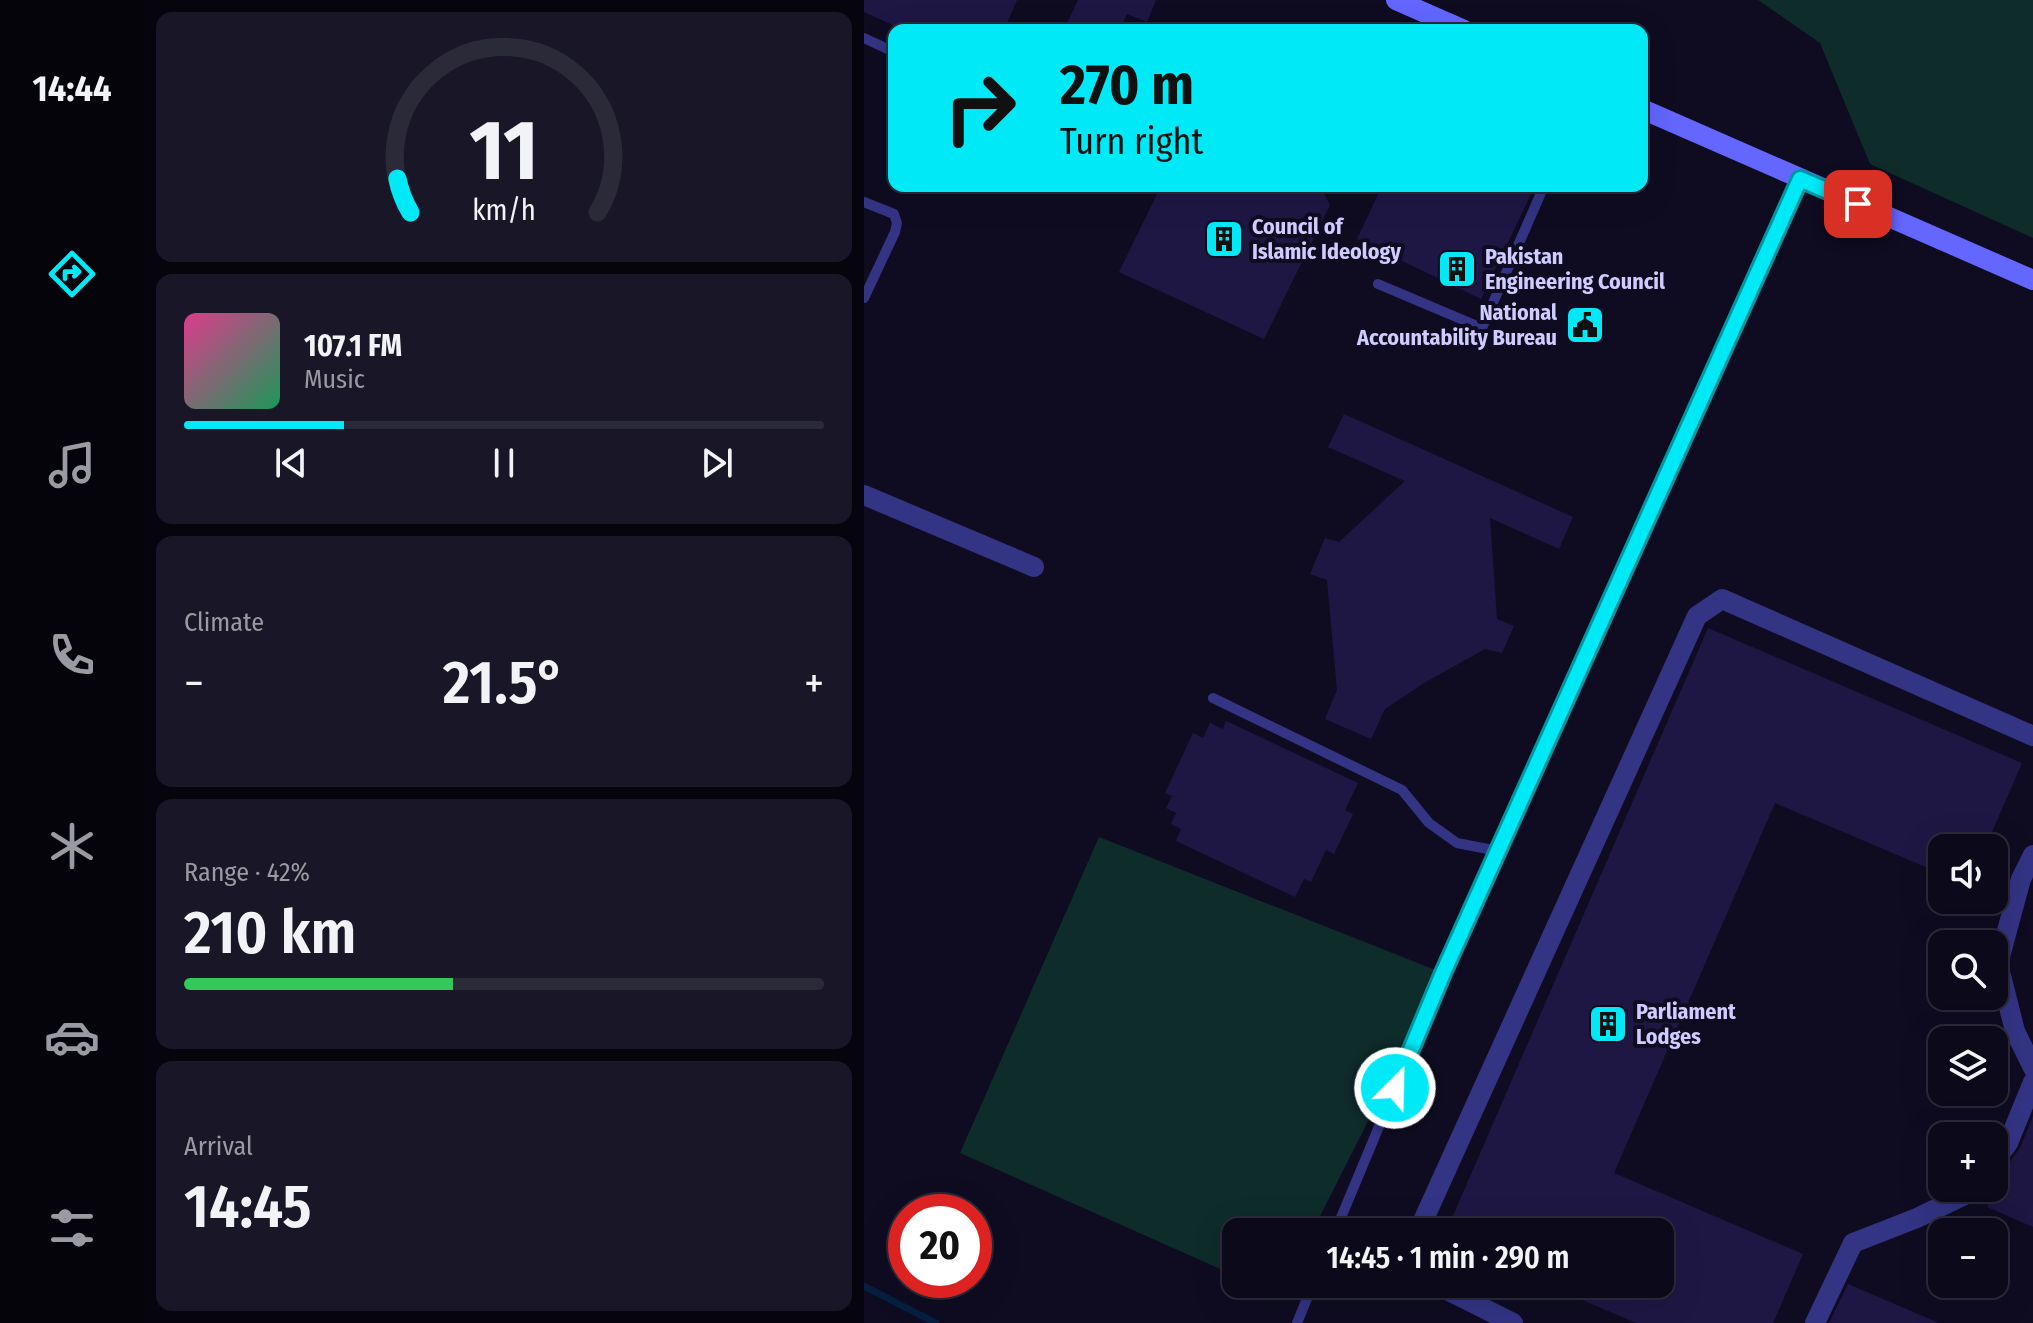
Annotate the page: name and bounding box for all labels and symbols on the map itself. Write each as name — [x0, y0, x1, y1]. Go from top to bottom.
pin — [1824, 170, 1892, 238]
place label: Council of Islamic Ideology — [1252, 213, 1401, 265]
building icon: Council of Islamic Ideology — [1203, 218, 1245, 260]
place label: Pakistan Engineering Council — [1485, 243, 1666, 295]
building icon: Pakistan Engineering Council — [1436, 248, 1478, 290]
place label: National Accountability Bureau — [1356, 299, 1558, 351]
public building icon: National Accountability Bureau — [1564, 304, 1606, 346]
place label: Parliament Lodges — [1636, 998, 1736, 1050]
building icon: Parliament Lodges — [1587, 1003, 1629, 1045]
position arrow — [1353, 1046, 1437, 1130]
speed limit sign: 20 — [888, 1194, 992, 1298]

